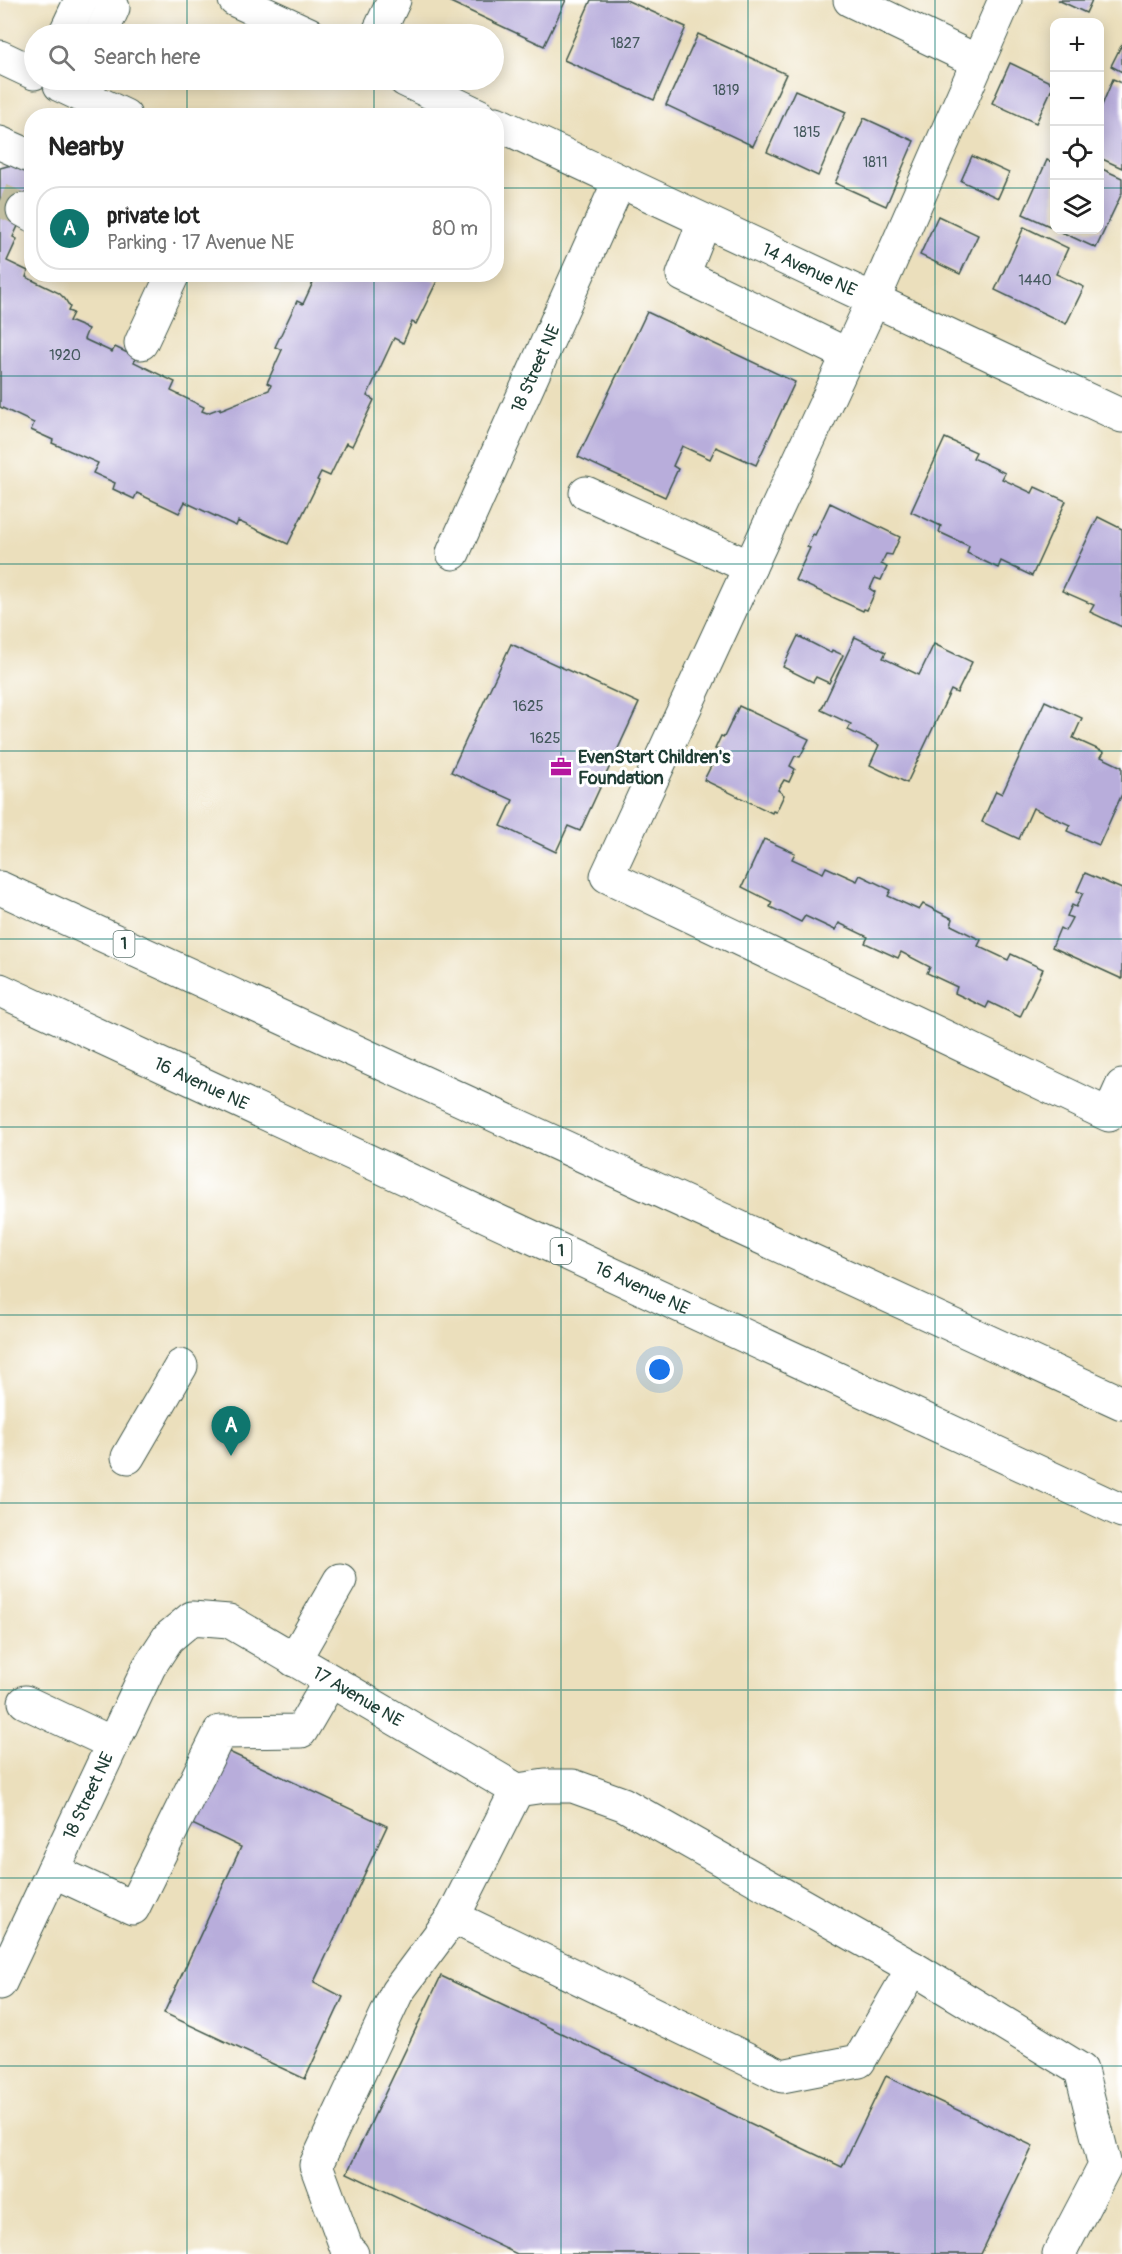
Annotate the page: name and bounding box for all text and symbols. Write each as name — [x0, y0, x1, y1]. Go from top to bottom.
map controls — [1050, 18, 1104, 234]
button: + — [1050, 18, 1104, 72]
search box — [24, 24, 504, 90]
house number: 1827 — [610, 34, 640, 53]
icon: search — [45, 41, 78, 74]
text: Search here — [93, 43, 200, 71]
button: − — [1050, 72, 1104, 126]
house number: 1819 — [712, 81, 740, 100]
house number: 1815 — [793, 123, 821, 142]
button: locate — [1050, 126, 1104, 180]
text: Nearby — [48, 131, 124, 163]
house number: 1811 — [862, 153, 888, 172]
button: layers — [1050, 180, 1104, 234]
text: private lot — [107, 202, 200, 230]
text: A — [63, 216, 76, 241]
text: 80 m — [432, 216, 478, 241]
text: Parking · 17 Avenue NE — [107, 230, 294, 255]
street label: 14 Avenue NE — [758, 238, 861, 302]
house number: 1440 — [1018, 271, 1052, 290]
street label: 18 Street NE — [506, 321, 565, 416]
house number: 1920 — [49, 346, 81, 365]
house number: 1625 — [512, 697, 544, 716]
house number: 1625 — [529, 729, 561, 748]
place label: EvenStart Children's Foundation — [578, 746, 731, 790]
office icon: EvenStart Children's Foundation — [549, 755, 573, 779]
road number: 1 — [114, 931, 134, 957]
street label: 16 Avenue NE — [150, 1052, 253, 1115]
road number: 1 — [550, 1238, 572, 1264]
street label: 16 Avenue NE — [591, 1256, 693, 1320]
your location — [645, 1355, 674, 1384]
pin: A — [212, 1406, 250, 1456]
street label: 17 Avenue NE — [309, 1661, 408, 1732]
street label: 18 Street NE — [58, 1748, 119, 1843]

